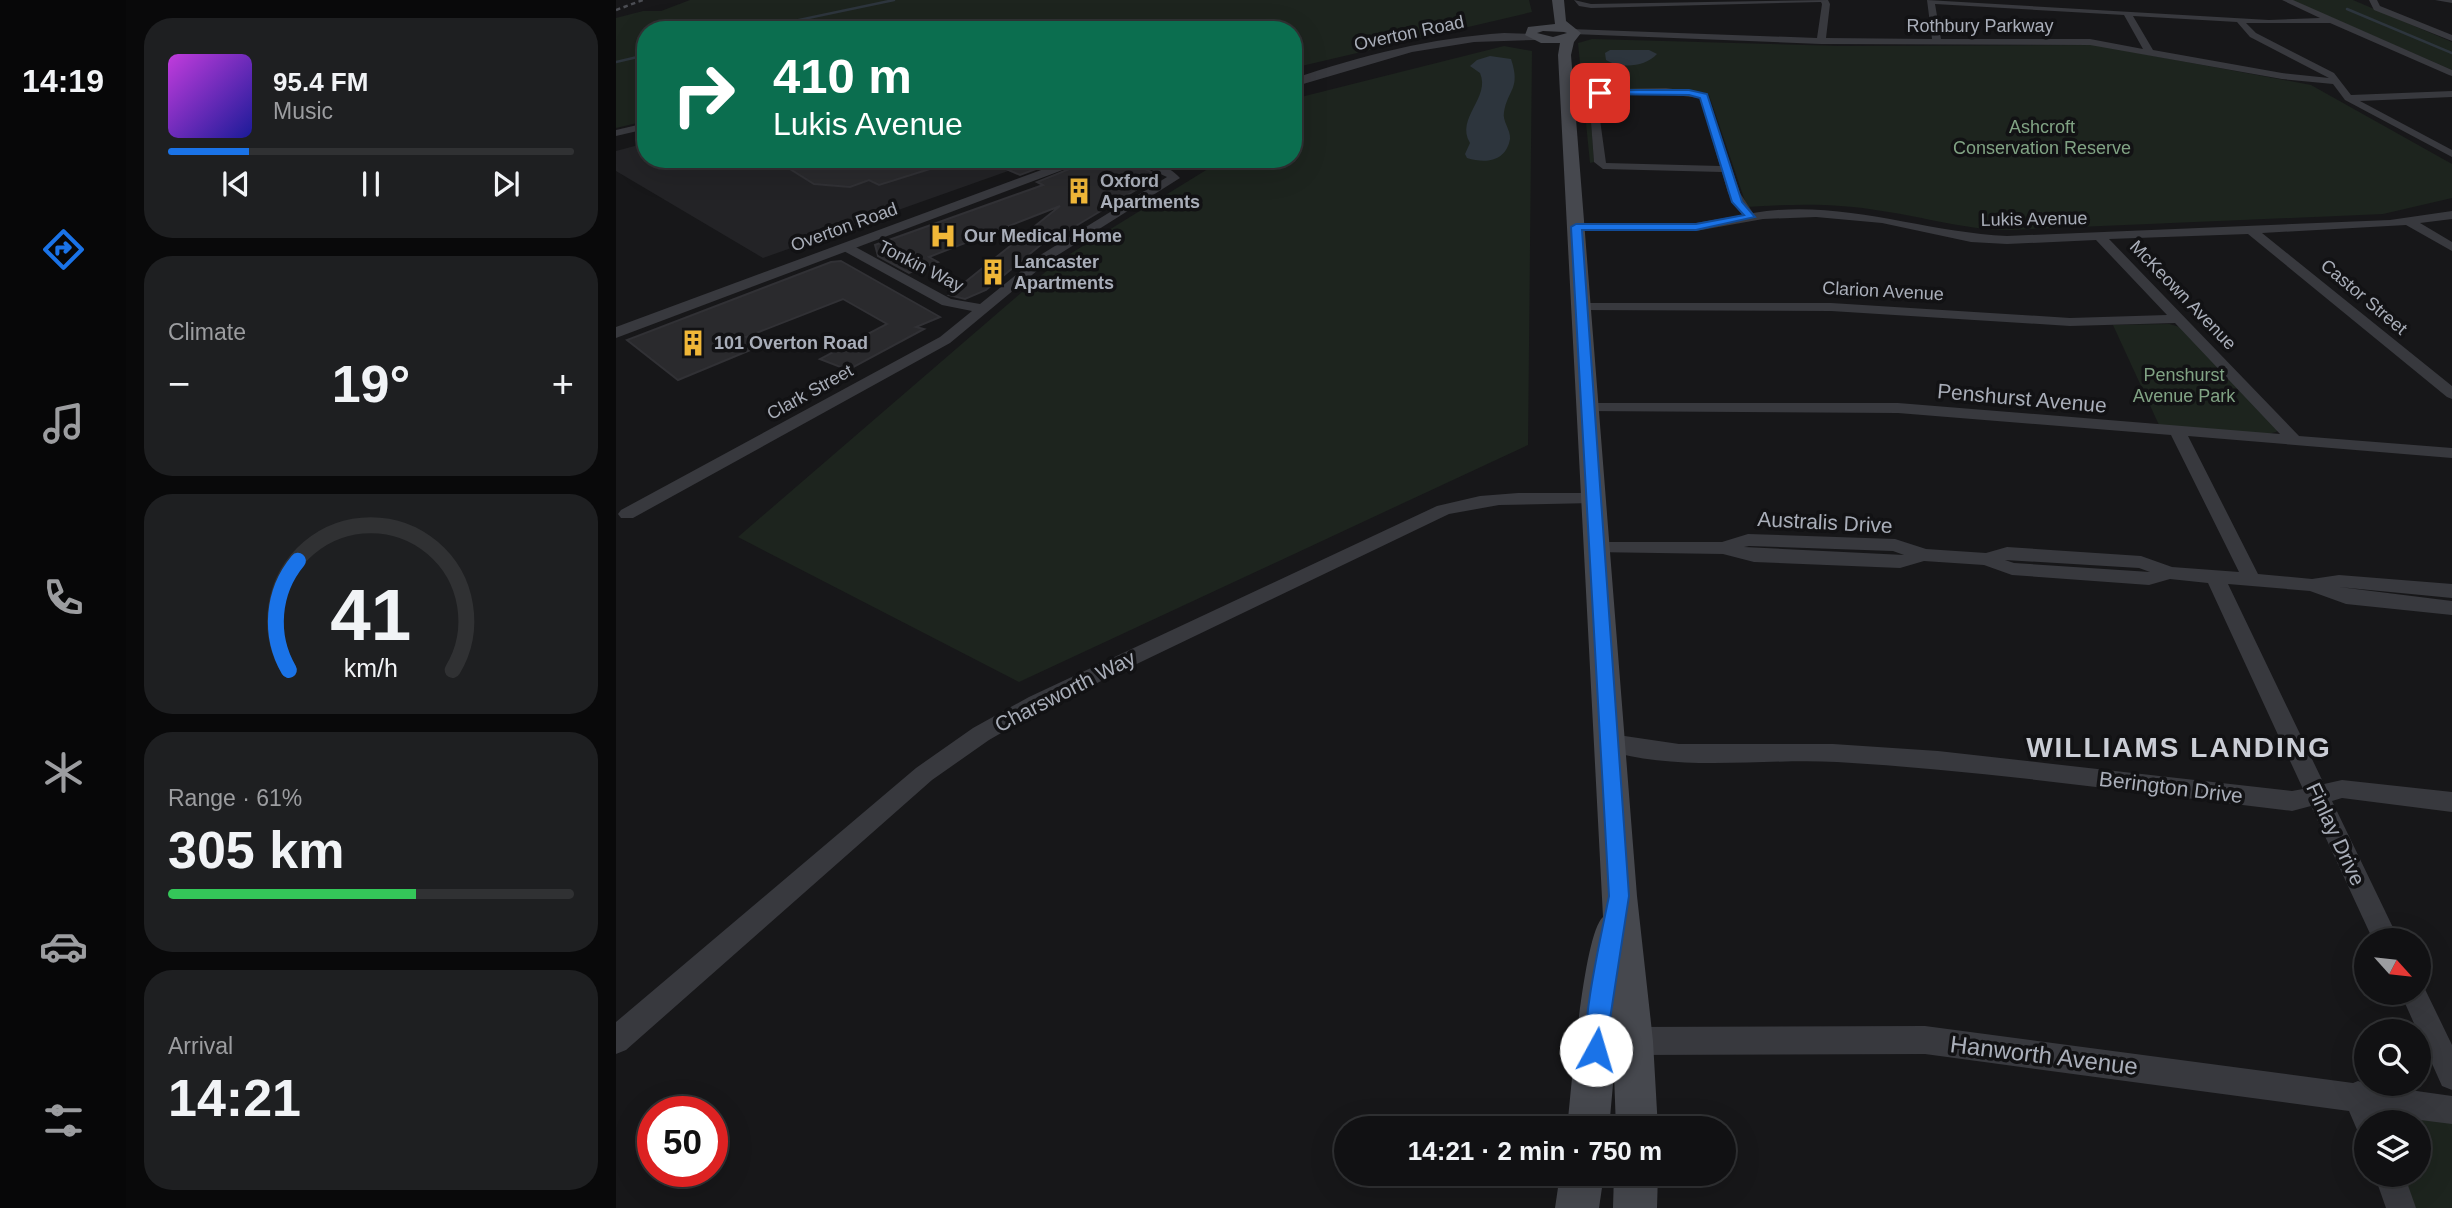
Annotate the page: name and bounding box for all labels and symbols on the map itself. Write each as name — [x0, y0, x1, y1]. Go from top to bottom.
street label: Overton Road — [1352, 12, 1466, 54]
street label: Rothbury Parkway — [1906, 16, 2054, 36]
pin — [1570, 63, 1630, 123]
park label: Ashcroft Conservation Reserve — [1953, 117, 2131, 158]
place label: Oxford Apartments — [1100, 171, 1200, 212]
building icon: Oxford Apartments — [1064, 176, 1094, 206]
street label: Overton Road — [788, 198, 900, 256]
street label: Lukis Avenue — [1980, 208, 2088, 230]
hospital icon: Our Medical Home — [928, 221, 958, 251]
place label: Our Medical Home — [964, 226, 1122, 246]
street label: Tonkin Way — [875, 236, 967, 296]
street label: McKeown Avenue — [2126, 236, 2240, 354]
place label: Lancaster Apartments — [1014, 252, 1114, 293]
street label: Castor Street — [2317, 255, 2411, 339]
building icon: Lancaster Apartments — [978, 257, 1008, 287]
street label: Clarion Avenue — [1822, 278, 1944, 304]
building icon: 101 Overton Road — [678, 328, 708, 358]
place label: 101 Overton Road — [714, 333, 868, 353]
street label: Clark Street — [764, 360, 856, 424]
park label: Penshurst Avenue Park — [2133, 365, 2236, 406]
street label: Penshurst Avenue — [1936, 379, 2108, 417]
street label: Australis Drive — [1757, 507, 1893, 537]
street label: Charsworth Way — [991, 645, 1139, 736]
district label: WILLIAMS LANDING — [2026, 732, 2332, 763]
street label: Berington Drive — [2098, 767, 2244, 807]
street label: Finlay Drive — [2302, 779, 2370, 889]
north arrow — [2354, 928, 2431, 1004]
position arrow — [1559, 1013, 1633, 1087]
street label: Hanworth Avenue — [1949, 1030, 2139, 1080]
speed limit sign: 50 — [637, 1096, 728, 1187]

